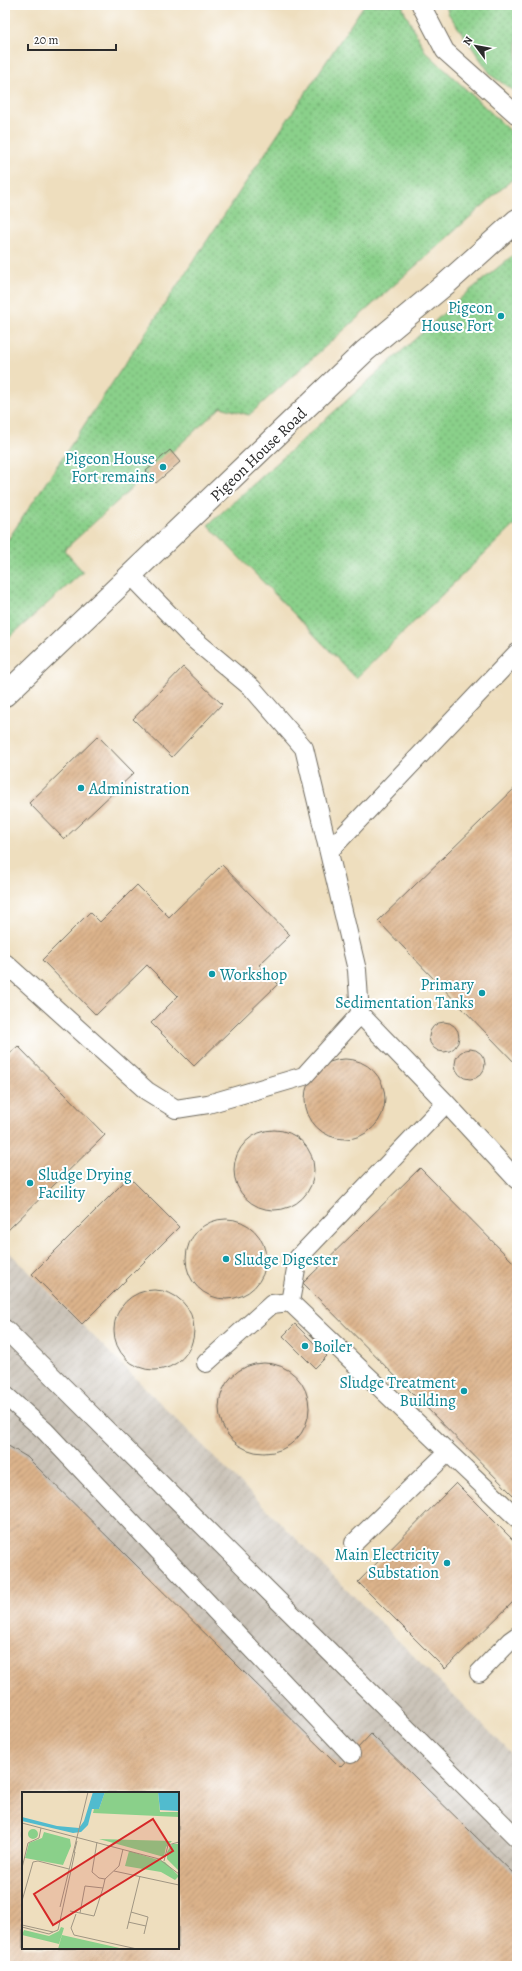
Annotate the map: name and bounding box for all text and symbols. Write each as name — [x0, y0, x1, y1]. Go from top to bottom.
scale bar — [28, 26, 116, 52]
north arrow — [456, 26, 496, 66]
text: 20 m — [34, 32, 58, 48]
text: N — [459, 34, 476, 48]
place label: Pigeon House Fort — [421, 297, 493, 337]
marker: Pigeon House Fort — [496, 311, 506, 321]
street label: Pigeon House Road — [205, 403, 312, 507]
place label: Pigeon House Fort remains — [65, 448, 155, 488]
marker: Pigeon House Fort remains — [158, 462, 168, 472]
place label: Administration — [88, 778, 190, 800]
marker: Administration — [76, 783, 86, 793]
place label: Workshop — [219, 964, 287, 986]
marker: Workshop — [207, 969, 217, 979]
place label: Primary Sedimentation Tanks — [335, 974, 475, 1014]
marker: Primary Sedimentation Tanks — [477, 988, 487, 998]
place label: Sludge Drying Facility — [38, 1164, 132, 1204]
marker: Sludge Drying Facility — [25, 1178, 35, 1188]
place label: Sludge Digester — [234, 1249, 338, 1271]
marker: Sludge Digester — [221, 1254, 231, 1264]
place label: Boiler — [313, 1336, 352, 1358]
marker: Boiler — [300, 1341, 310, 1351]
place label: Sludge Treatment Building — [340, 1372, 456, 1412]
marker: Sludge Treatment Building — [459, 1386, 469, 1396]
place label: Main Electricity Substation — [335, 1544, 440, 1584]
marker: Main Electricity Substation — [442, 1558, 452, 1568]
inset map — [22, 1792, 179, 1949]

